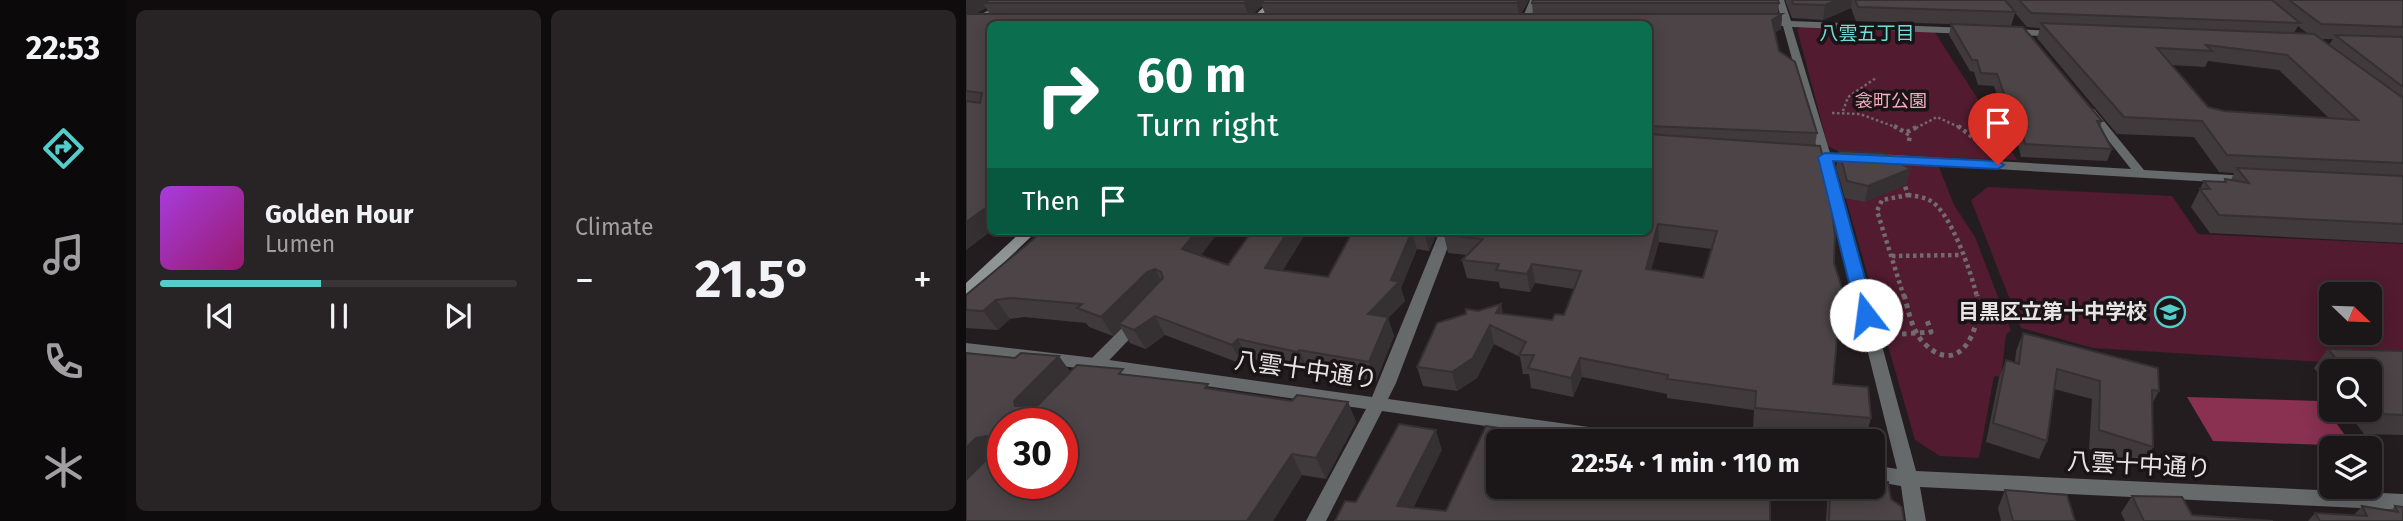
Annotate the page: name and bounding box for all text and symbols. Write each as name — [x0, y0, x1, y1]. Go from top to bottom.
district label: 八雲五丁目 — [1819, 22, 1915, 45]
text: 22:53 — [26, 29, 100, 67]
text: 60 m — [1137, 46, 1246, 105]
icon: right — [1022, 49, 1113, 140]
park label: 衾町公園 — [1855, 90, 1927, 112]
pin — [1968, 93, 2028, 165]
icon: arrive — [1979, 104, 2017, 142]
text: Turn right — [1137, 106, 1279, 144]
icon: directions — [39, 124, 88, 173]
icon: arrive — [1094, 182, 1132, 220]
text: Then — [1022, 186, 1080, 217]
text: Golden Hour — [265, 199, 413, 230]
text: Climate — [575, 213, 654, 241]
icon: music — [39, 230, 88, 279]
text: Lumen — [265, 230, 335, 258]
text: 21.5° — [695, 248, 812, 311]
text: − — [575, 257, 594, 303]
text: + — [913, 257, 932, 303]
position arrow — [1829, 278, 1903, 352]
north arrow — [2319, 282, 2382, 345]
map controls — [2319, 282, 2382, 499]
school or university icon: 目黒区立第十中学校 — [2153, 295, 2187, 329]
icon: previous — [201, 297, 239, 335]
icon: pause — [320, 297, 358, 335]
icon: next — [439, 297, 477, 335]
place label: 目黒区立第十中学校 — [1958, 299, 2147, 325]
icon: phone — [39, 337, 88, 386]
street label: 八雲十中通り — [1233, 346, 1379, 394]
button: search — [2319, 359, 2382, 422]
speed limit sign: 30 — [987, 408, 1078, 499]
button: layers — [2319, 436, 2382, 499]
icon: climate — [39, 443, 88, 492]
street label: 八雲十中通り — [2066, 447, 2212, 483]
text: 22:54 · 1 min · 110 m — [1571, 448, 1800, 479]

